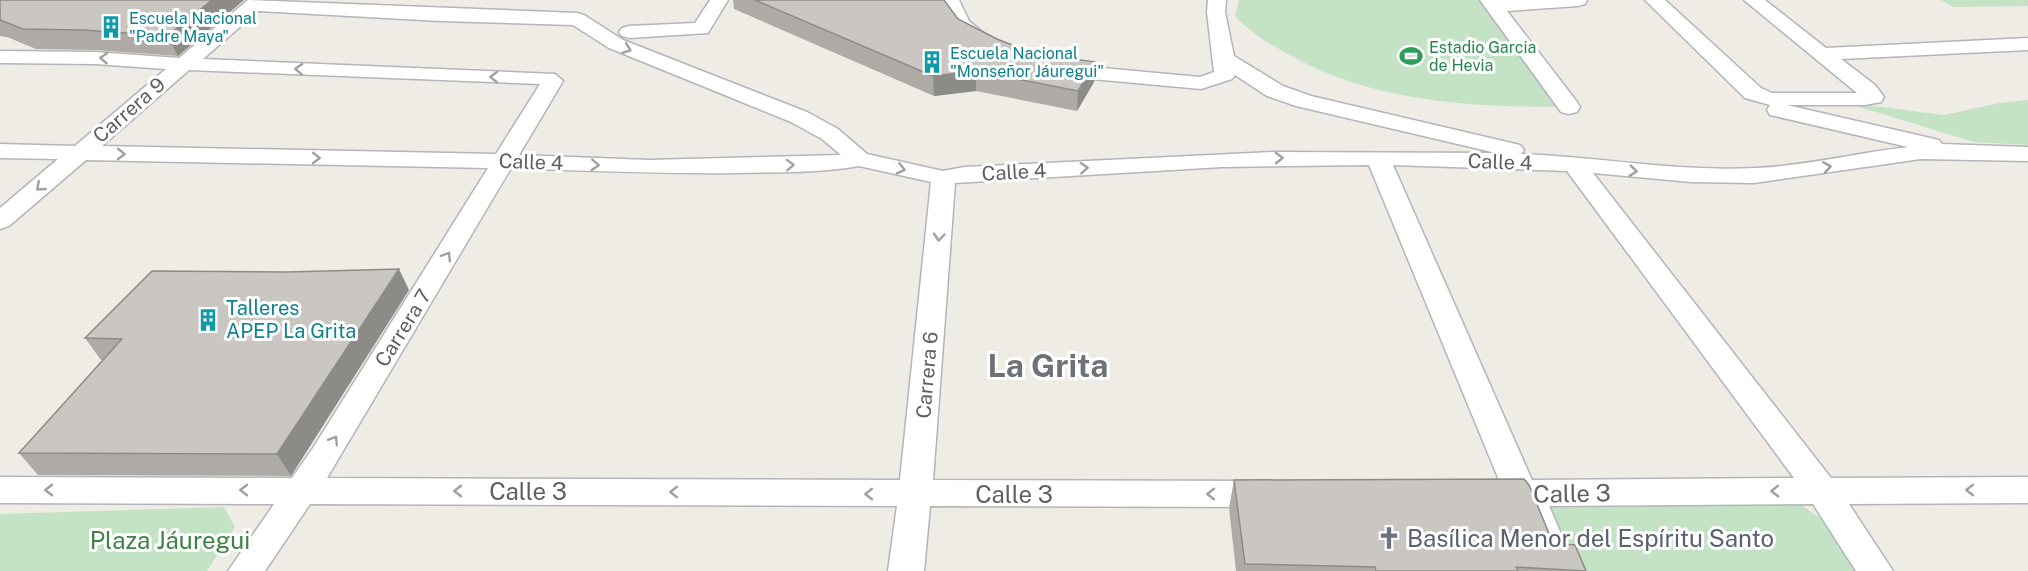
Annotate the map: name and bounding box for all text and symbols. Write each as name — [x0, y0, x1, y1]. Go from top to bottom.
place label: Escuela Nacional "Padre Maya" — [129, 9, 257, 46]
building icon: Escuela Nacional "Padre Maya" — [98, 14, 124, 40]
place label: Estadio Garcia de Hevia — [1429, 38, 1536, 75]
one-way arrow — [621, 42, 632, 54]
sports icon: Estadio Garcia de Hevia — [1398, 43, 1424, 69]
place label: Escuela Nacional "Monseñor Jáuregui" — [950, 44, 1104, 81]
building icon: Escuela Nacional "Monseñor Jáuregui" — [919, 49, 945, 75]
one-way arrow — [100, 52, 109, 65]
one-way arrow — [295, 62, 304, 75]
one-way arrow — [489, 71, 498, 83]
street label: Carrera 9 — [88, 72, 170, 148]
one-way arrow — [117, 147, 126, 160]
street label: Calle 4 — [498, 149, 564, 175]
street label: Calle 4 — [1467, 149, 1533, 175]
one-way arrow — [1275, 151, 1284, 164]
one-way arrow — [312, 152, 321, 164]
one-way arrow — [591, 158, 600, 171]
street label: Calle 4 — [981, 158, 1047, 186]
one-way arrow — [786, 159, 795, 171]
one-way arrow — [1080, 161, 1089, 174]
one-way arrow — [1821, 161, 1831, 174]
one-way arrow — [895, 162, 905, 175]
one-way arrow — [1628, 164, 1637, 176]
one-way arrow — [36, 180, 47, 191]
one-way arrow — [933, 232, 946, 241]
one-way arrow — [439, 252, 451, 262]
street label: Carrera 7 — [370, 285, 436, 371]
place label: Talleres APEP La Grita — [226, 296, 356, 343]
building icon: Talleres APEP La Grita — [195, 307, 221, 333]
street label: Carrera 6 — [911, 330, 943, 420]
district label: La Grita — [988, 347, 1109, 384]
one-way arrow — [326, 436, 338, 446]
street label: Calle 3 — [489, 477, 567, 505]
street label: Calle 3 — [1533, 478, 1611, 508]
street label: Calle 3 — [975, 480, 1053, 508]
one-way arrow — [44, 484, 53, 496]
one-way arrow — [239, 484, 248, 496]
one-way arrow — [1965, 484, 1974, 496]
one-way arrow — [453, 485, 462, 497]
one-way arrow — [1770, 485, 1779, 497]
one-way arrow — [669, 486, 678, 498]
one-way arrow — [864, 488, 873, 500]
one-way arrow — [1206, 488, 1215, 500]
place label: Basílica Menor del Espíritu Santo — [1407, 524, 1774, 552]
church icon: Basílica Menor del Espíritu Santo — [1376, 525, 1402, 551]
park label: Plaza Jáuregui — [90, 526, 250, 554]

